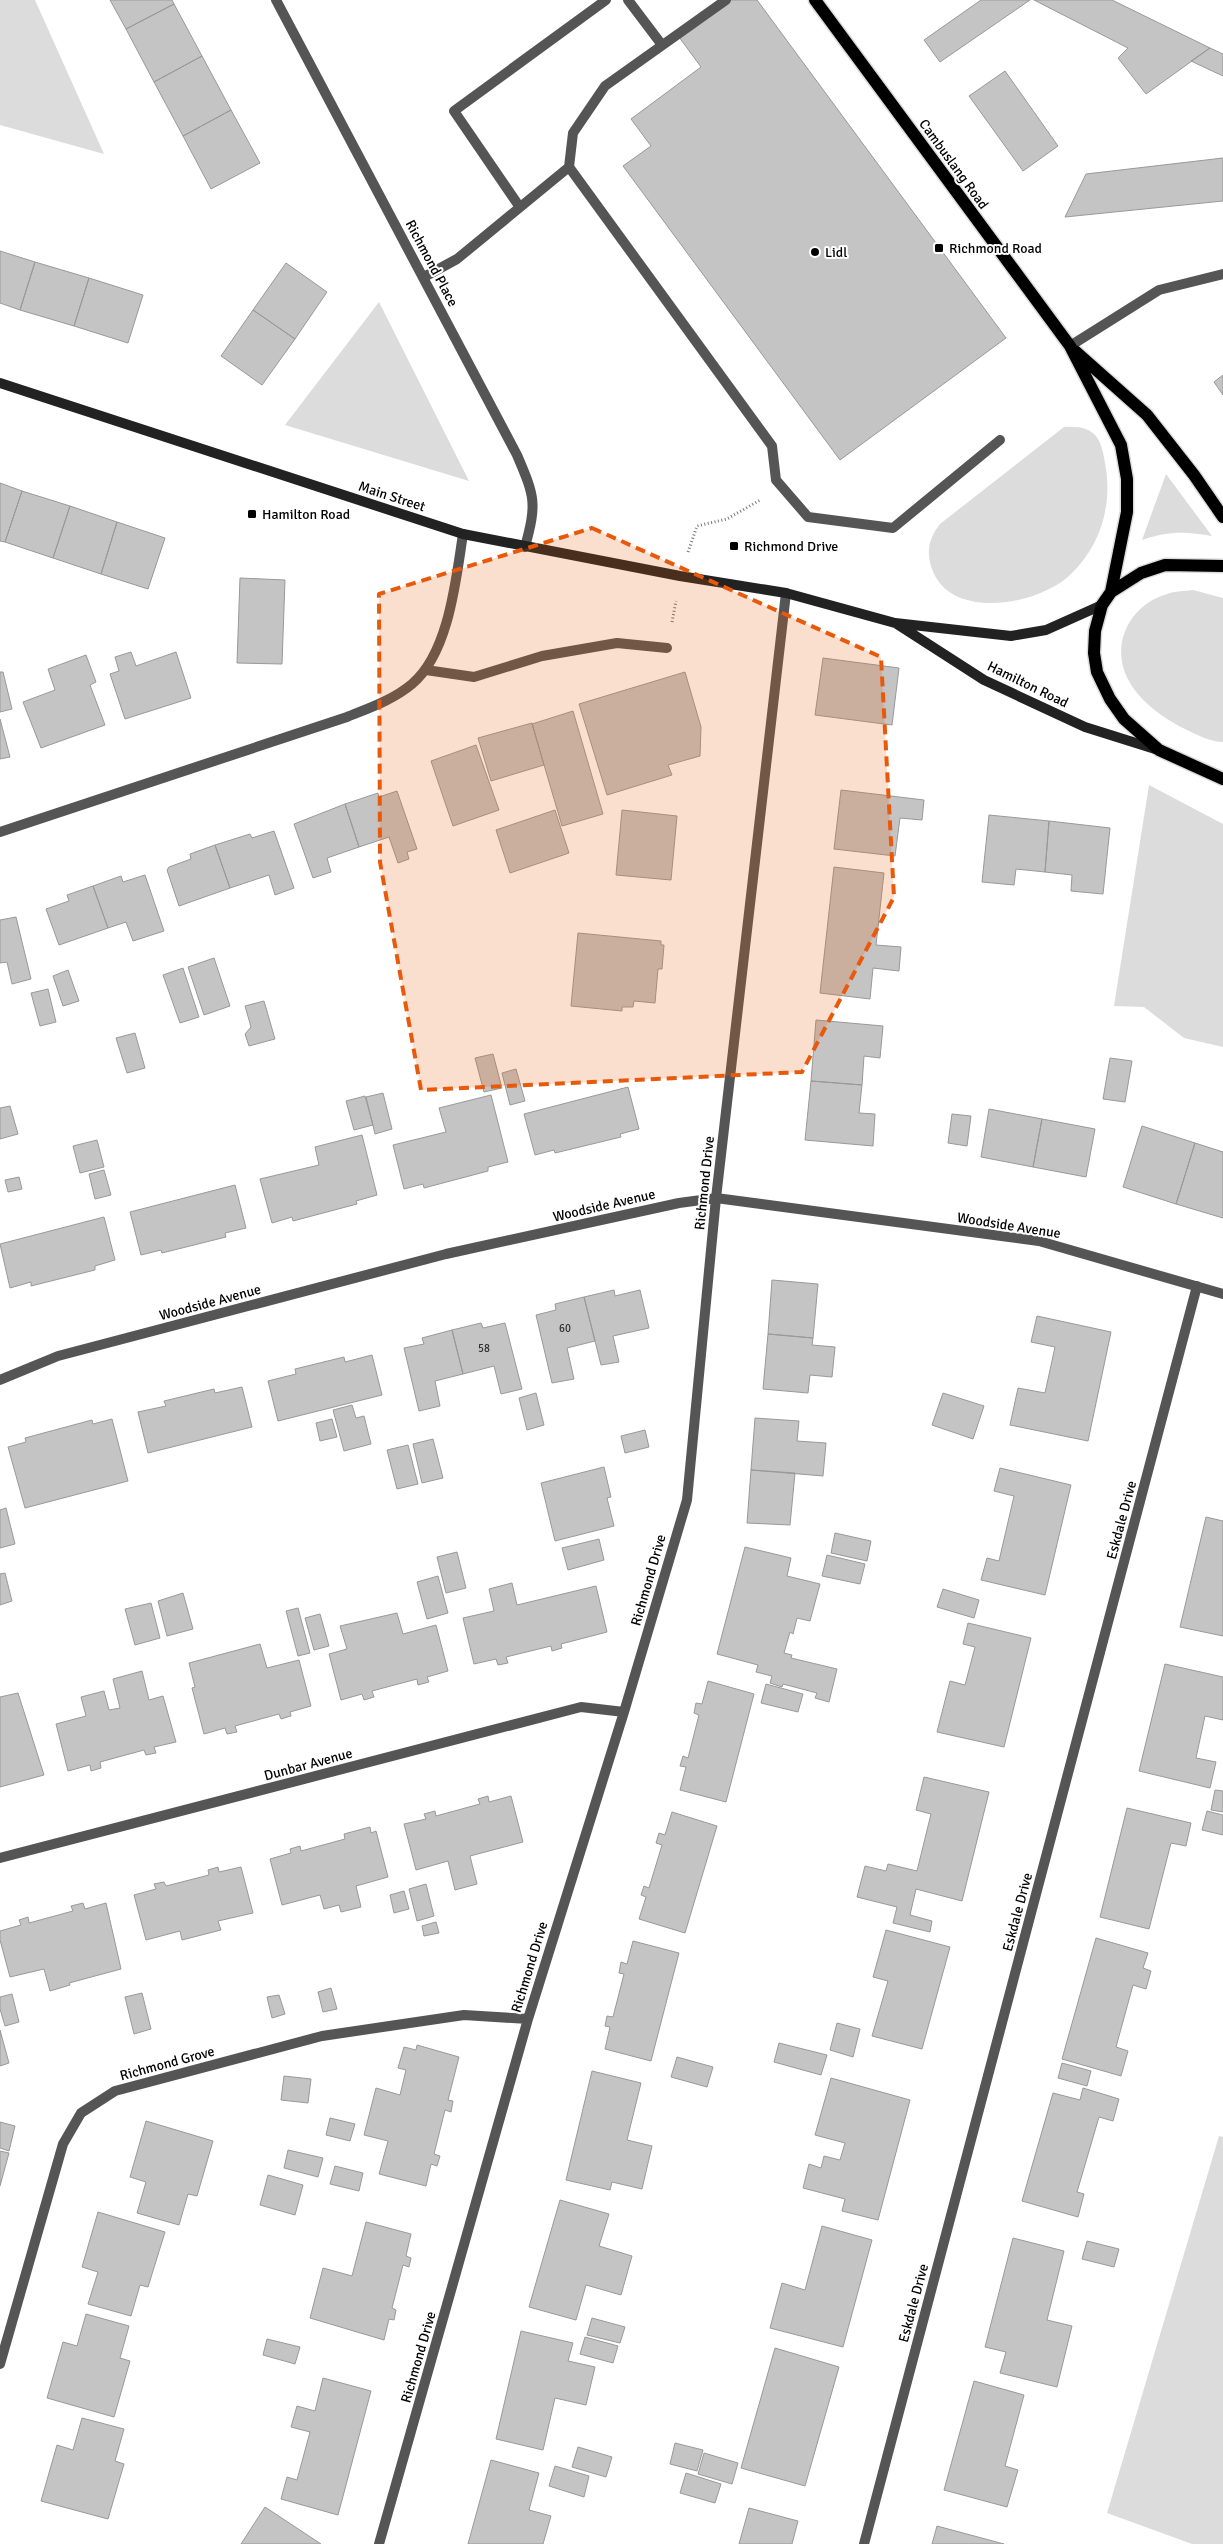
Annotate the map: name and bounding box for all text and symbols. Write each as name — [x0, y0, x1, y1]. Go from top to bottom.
street label: Cambuslang Road — [915, 116, 992, 213]
street label: Richmond Place — [402, 217, 462, 309]
place label: Richmond Road — [949, 240, 1042, 257]
marker: Richmond Road — [933, 242, 945, 254]
place label: Lidl — [825, 244, 847, 261]
marker: Lidl — [809, 246, 821, 258]
street label: Main Street — [356, 478, 428, 515]
place label: Hamilton Road — [262, 506, 350, 523]
marker: Hamilton Road — [246, 508, 258, 520]
place label: Richmond Drive — [744, 538, 838, 555]
marker: Richmond Drive — [728, 540, 740, 552]
street label: Hamilton Road — [984, 657, 1071, 711]
street label: Richmond Drive — [691, 1135, 718, 1231]
street label: Woodside Avenue — [551, 1185, 657, 1226]
street label: Woodside Avenue — [956, 1209, 1062, 1242]
street label: Woodside Avenue — [157, 1281, 263, 1324]
house number: 60 — [559, 1322, 571, 1335]
house number: 58 — [478, 1342, 490, 1355]
street label: Eskdale Drive — [1103, 1479, 1140, 1561]
street label: Richmond Drive — [627, 1532, 670, 1628]
street label: Dunbar Avenue — [262, 1745, 354, 1784]
street label: Eskdale Drive — [999, 1871, 1036, 1953]
street label: Richmond Drive — [508, 1920, 551, 2015]
street label: Richmond Grove — [118, 2043, 216, 2084]
street label: Eskdale Drive — [895, 2262, 932, 2344]
street label: Richmond Drive — [397, 2309, 440, 2405]

